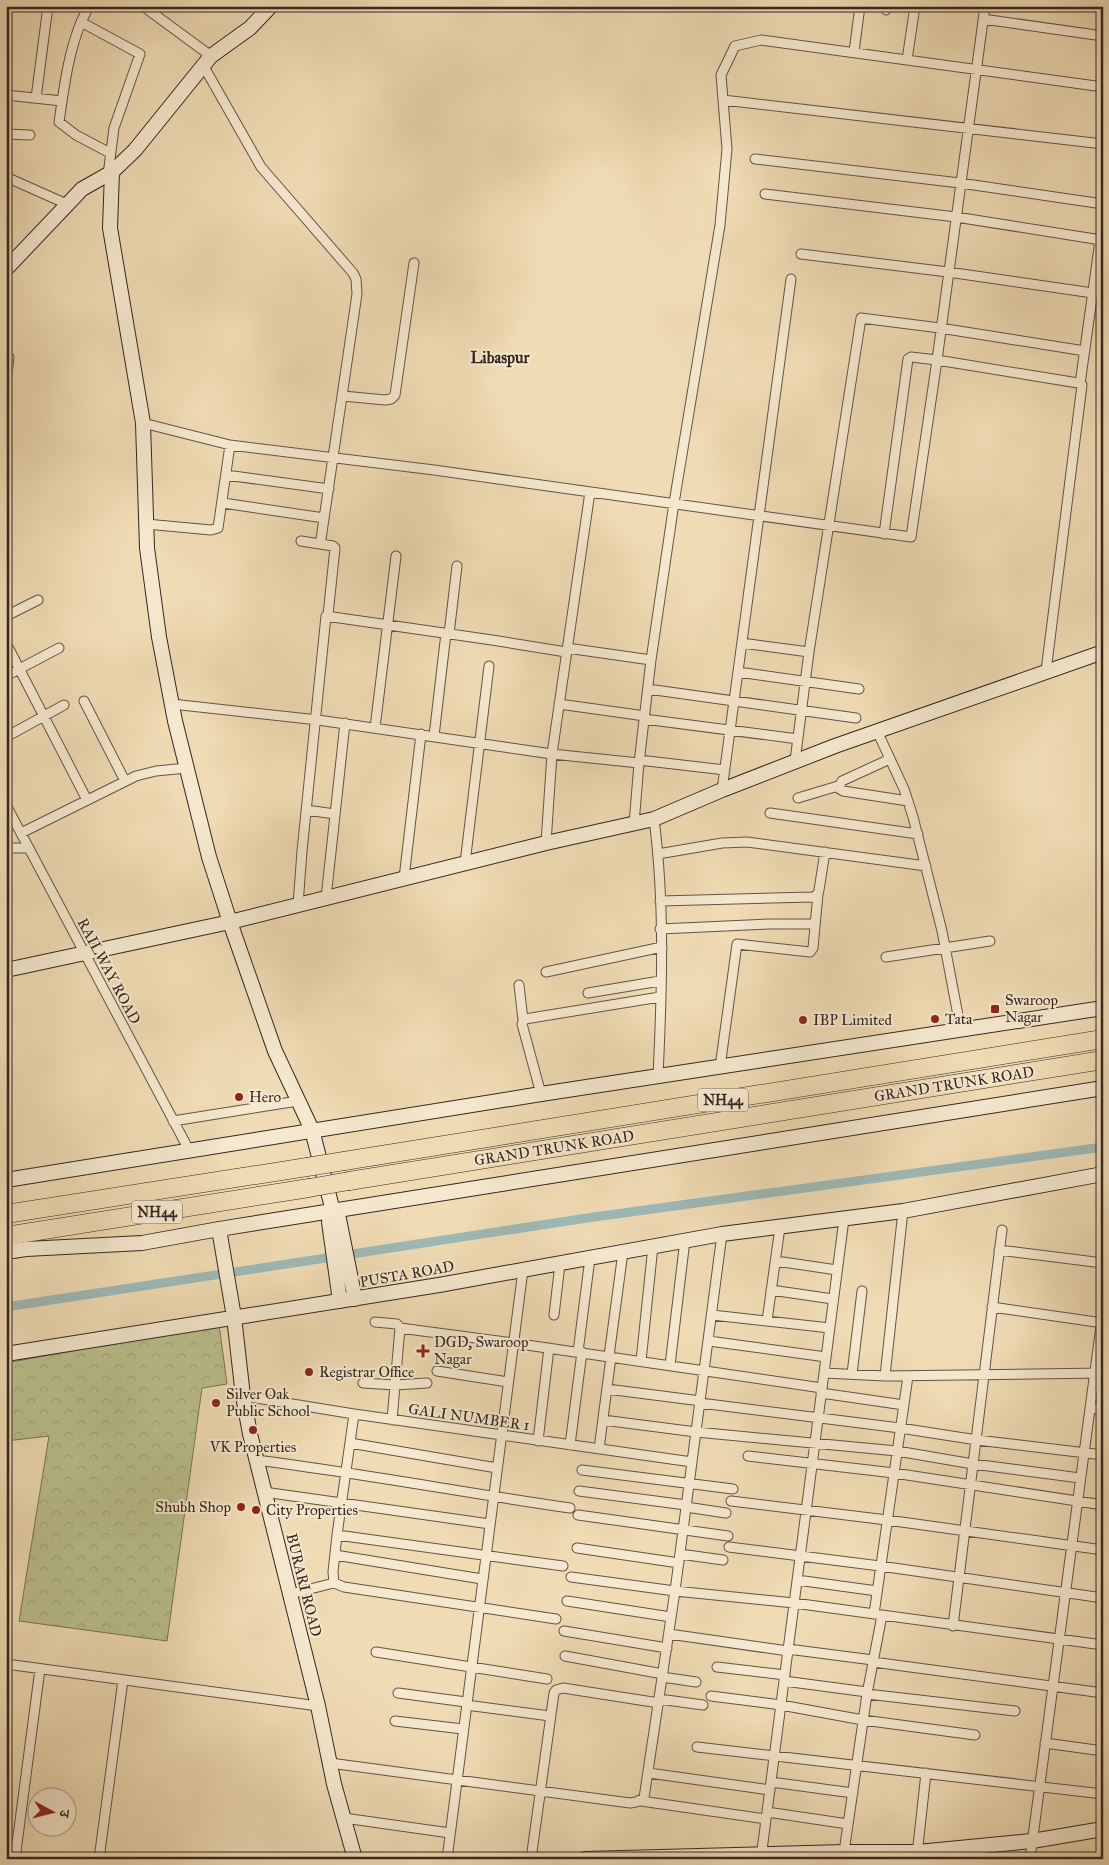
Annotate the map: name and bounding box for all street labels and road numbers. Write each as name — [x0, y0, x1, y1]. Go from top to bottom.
street label: RAILWAY ROAD — [74, 915, 145, 1027]
street label: GRAND TRUNK ROAD — [873, 1062, 1035, 1106]
road number: NH44 — [698, 1088, 748, 1112]
street label: GRAND TRUNK ROAD — [473, 1126, 635, 1170]
road number: NH44 — [132, 1200, 182, 1224]
street label: PUSTA ROAD — [358, 1257, 456, 1291]
street label: GALI NUMBER 1 — [407, 1400, 531, 1434]
street label: BURARI ROAD — [282, 1531, 326, 1639]

